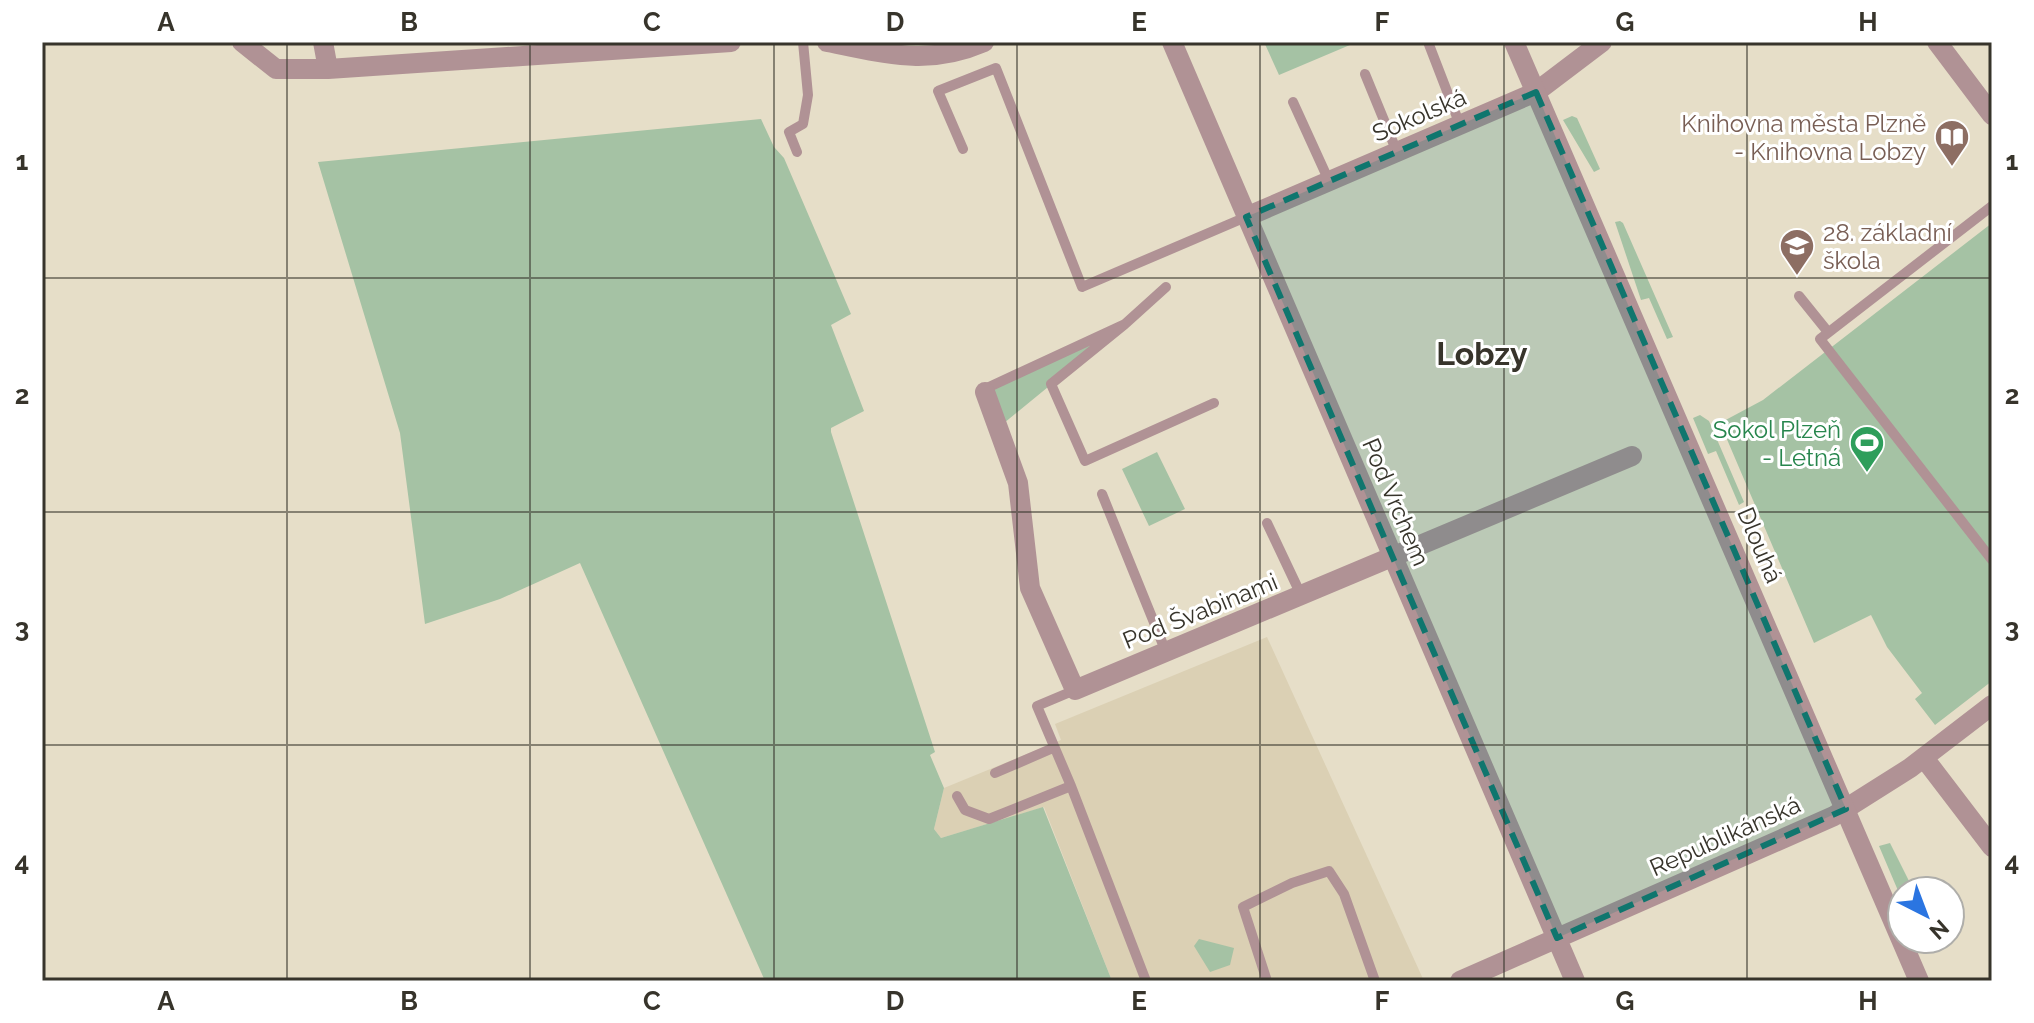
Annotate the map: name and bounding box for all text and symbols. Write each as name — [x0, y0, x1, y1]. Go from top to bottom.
text: A — [157, 7, 175, 37]
text: B — [400, 7, 418, 37]
text: C — [643, 7, 661, 37]
text: D — [886, 7, 904, 37]
text: E — [1131, 7, 1147, 37]
text: F — [1375, 7, 1390, 37]
text: G — [1616, 7, 1634, 37]
text: H — [1858, 7, 1878, 37]
street label: Sokolská — [1368, 82, 1470, 148]
place label: Knihovna města Plzně - Knihovna Lobzy — [1681, 109, 1926, 166]
library icon: Knihovna města Plzně - Knihovna Lobzy — [1933, 118, 1971, 168]
text: 1 — [16, 146, 29, 176]
text: 1 — [2006, 146, 2019, 176]
place label: 28. základní škola — [1823, 218, 1953, 275]
school or university icon: 28. základní škola — [1778, 227, 1816, 277]
district label: Lobzy — [1436, 335, 1528, 372]
text: 2 — [15, 380, 29, 410]
text: 2 — [2005, 380, 2019, 410]
place label: Sokol Plzeň - Letná — [1713, 415, 1841, 472]
sports icon: Sokol Plzeň - Letná — [1848, 424, 1886, 474]
street label: Pod Vrchem — [1356, 434, 1436, 570]
street label: Dlouhá — [1731, 503, 1789, 587]
street label: Pod Švabinami — [1118, 566, 1282, 655]
text: 3 — [15, 613, 29, 643]
text: 3 — [2005, 613, 2019, 643]
street label: Republikánská — [1645, 790, 1805, 882]
text: 4 — [15, 847, 29, 877]
text: 4 — [2005, 847, 2019, 877]
north arrow — [1886, 875, 1966, 955]
text: N — [1924, 915, 1954, 945]
text: A — [157, 986, 175, 1016]
text: B — [400, 986, 418, 1016]
text: C — [643, 986, 661, 1016]
text: D — [886, 986, 904, 1016]
text: E — [1131, 986, 1147, 1016]
text: F — [1375, 986, 1390, 1016]
text: G — [1616, 986, 1634, 1016]
text: H — [1858, 986, 1878, 1016]

